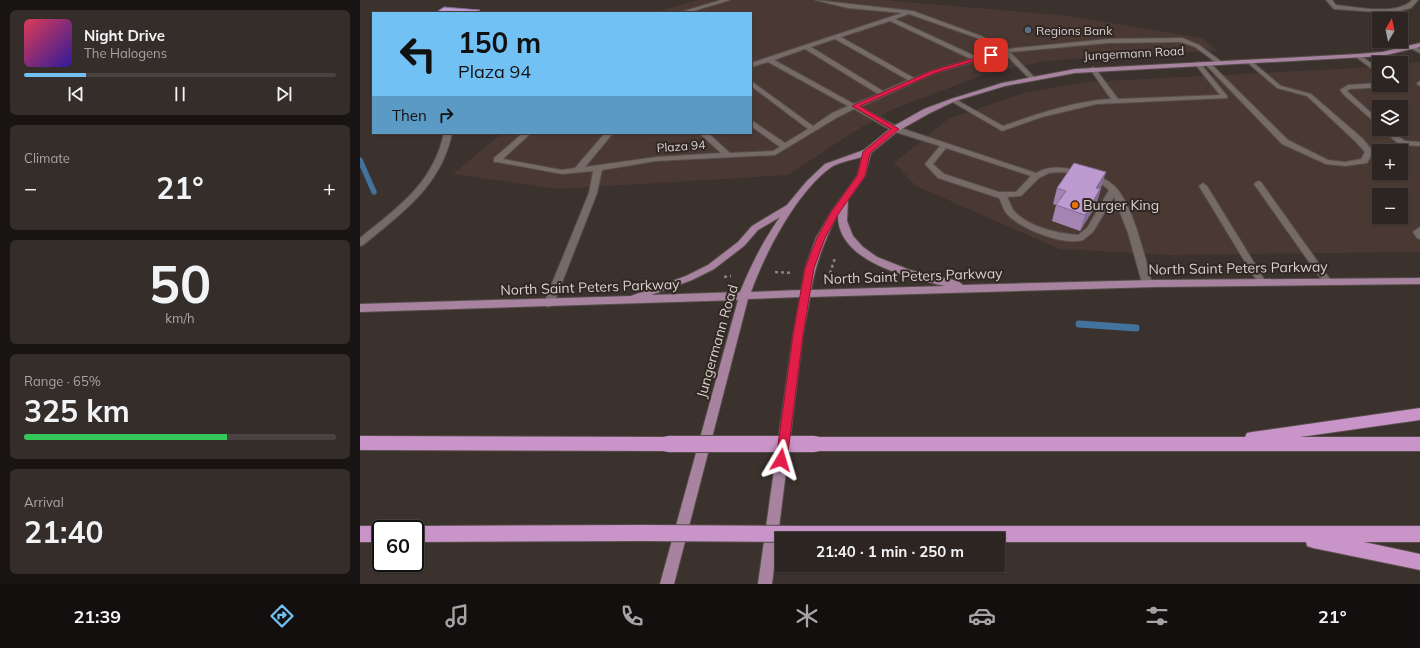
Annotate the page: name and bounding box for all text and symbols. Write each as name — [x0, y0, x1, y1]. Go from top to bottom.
north arrow — [1372, 12, 1408, 48]
map controls — [1372, 12, 1408, 224]
place label: Regions Bank — [1036, 23, 1113, 38]
text: 150 m — [458, 25, 541, 60]
marker: Regions Bank — [1023, 25, 1033, 35]
text: Night Drive — [84, 26, 165, 45]
icon: left — [392, 28, 444, 80]
pin — [974, 38, 1008, 72]
street label: Jungermann Road — [1083, 43, 1185, 63]
icon: arrive — [980, 44, 1002, 66]
text: The Halogens — [84, 45, 167, 61]
button: search — [1372, 56, 1408, 92]
text: Plaza 94 — [458, 60, 531, 83]
icon: previous — [65, 83, 87, 105]
icon: pause — [169, 83, 191, 105]
icon: next — [273, 83, 295, 105]
button: layers — [1372, 100, 1408, 136]
icon: right — [435, 104, 457, 126]
text: Then — [392, 106, 427, 125]
street label: Plaza 94 — [656, 137, 706, 155]
button: + — [1372, 144, 1408, 180]
text: Climate — [24, 150, 70, 166]
text: 21° — [156, 169, 204, 207]
text: − — [24, 174, 37, 202]
text: + — [323, 174, 336, 202]
button: − — [1372, 188, 1408, 224]
place label: Burger King — [1083, 196, 1159, 214]
marker: Burger King — [1070, 200, 1080, 210]
text: 50 — [149, 251, 211, 316]
street label: North Saint Peters Parkway — [1148, 257, 1328, 279]
street label: North Saint Peters Parkway — [823, 264, 1004, 288]
street label: North Saint Peters Parkway — [500, 275, 681, 299]
street label: Jungermann Road — [692, 282, 742, 400]
text: km/h — [165, 310, 195, 326]
text: Range · 65% — [24, 373, 101, 389]
text: 325 km — [24, 392, 130, 430]
position arrow — [760, 439, 802, 481]
text: Arrival — [24, 494, 64, 510]
text: 21:40 — [24, 513, 103, 551]
speed limit sign: 60 — [372, 520, 424, 572]
text: 21:40 · 1 min · 250 m — [816, 542, 964, 561]
icon: directions — [268, 602, 296, 630]
icon: music — [443, 602, 471, 630]
icon: phone — [618, 602, 646, 630]
icon: climate — [793, 602, 821, 630]
icon: car — [968, 602, 996, 630]
icon: filters — [1143, 602, 1171, 630]
text: 21:39 — [73, 605, 121, 628]
text: 21° — [1318, 605, 1346, 628]

